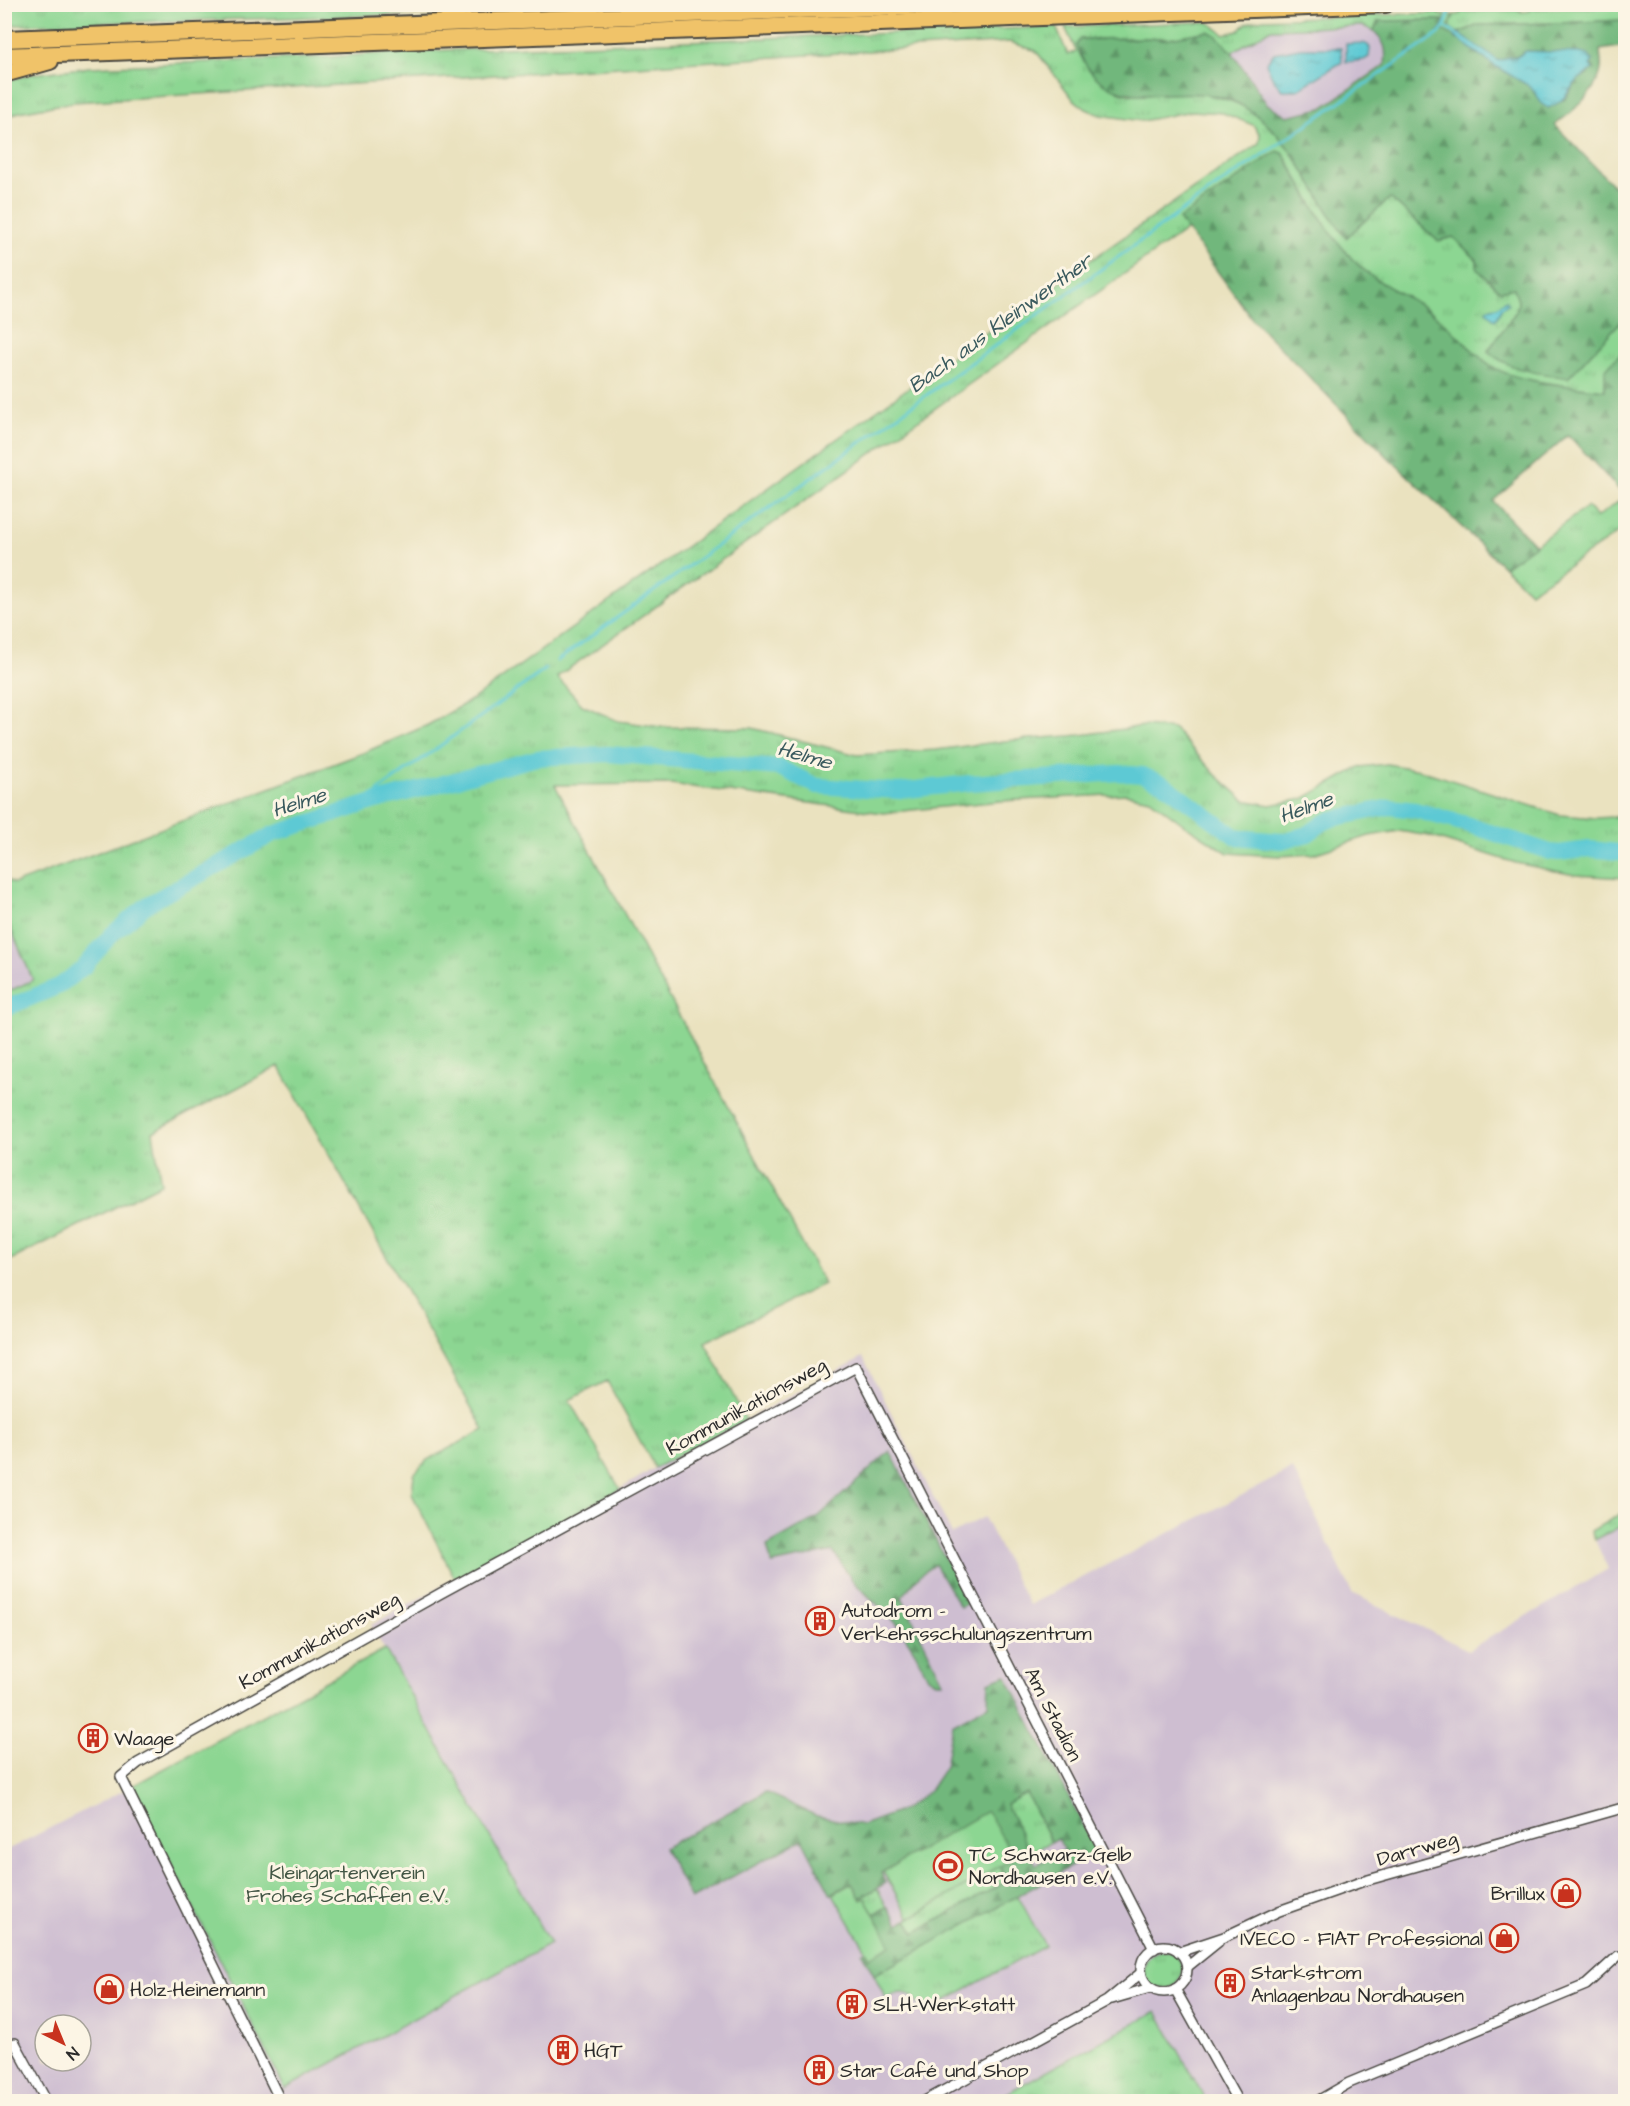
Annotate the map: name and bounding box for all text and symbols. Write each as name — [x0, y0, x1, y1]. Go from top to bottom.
water label: Bach aus Kleinwerther — [902, 245, 1100, 400]
water label: Helme — [774, 734, 837, 777]
water label: Helme — [268, 780, 331, 825]
water label: Helme — [1275, 784, 1339, 831]
street label: Kommunikationsweg — [661, 1351, 832, 1464]
street label: Kommunikationsweg — [234, 1585, 405, 1698]
place label: Autodrom - Verkehrsschulungszentrum — [841, 1597, 1092, 1649]
building icon: Autodrom - Verkehrsschulungszentrum — [804, 1605, 836, 1637]
street label: Am Stadion — [1017, 1663, 1089, 1766]
building icon: Waage — [77, 1722, 109, 1754]
place label: Waage — [114, 1725, 174, 1754]
street label: Darrweg — [1374, 1824, 1461, 1875]
place label: TC Schwarz-Gelb Nordhausen e.V. — [969, 1841, 1132, 1892]
sports icon: TC Schwarz-Gelb Nordhausen e.V. — [932, 1850, 964, 1882]
park label: Kleingartenverein Frohes Schaffen e.V. — [246, 1859, 448, 1910]
shop icon: Brillux — [1550, 1877, 1582, 1909]
place label: Brillux — [1491, 1880, 1546, 1908]
shop icon: IVECO - FIAT Professional — [1488, 1922, 1520, 1954]
place label: IVECO - FIAT Professional — [1240, 1925, 1483, 1953]
place label: Starkstrom Anlagenbau Nordhausen — [1251, 1959, 1464, 2011]
building icon: Starkstrom Anlagenbau Nordhausen — [1214, 1967, 1246, 1999]
shop icon: Holz-Heinemann — [93, 1973, 125, 2005]
place label: Holz-Heinemann — [130, 1976, 265, 2004]
building icon: SLH-Werkstatt — [836, 1988, 868, 2020]
place label: SLH-Werkstatt — [873, 1991, 1015, 2019]
north arrow — [33, 2013, 93, 2073]
building icon: HGT — [547, 2034, 579, 2066]
place label: HGT — [584, 2037, 623, 2065]
text: N — [61, 2042, 84, 2065]
building icon: Star Café und Shop — [803, 2054, 835, 2086]
place label: Star Café und Shop — [840, 2057, 1029, 2085]

